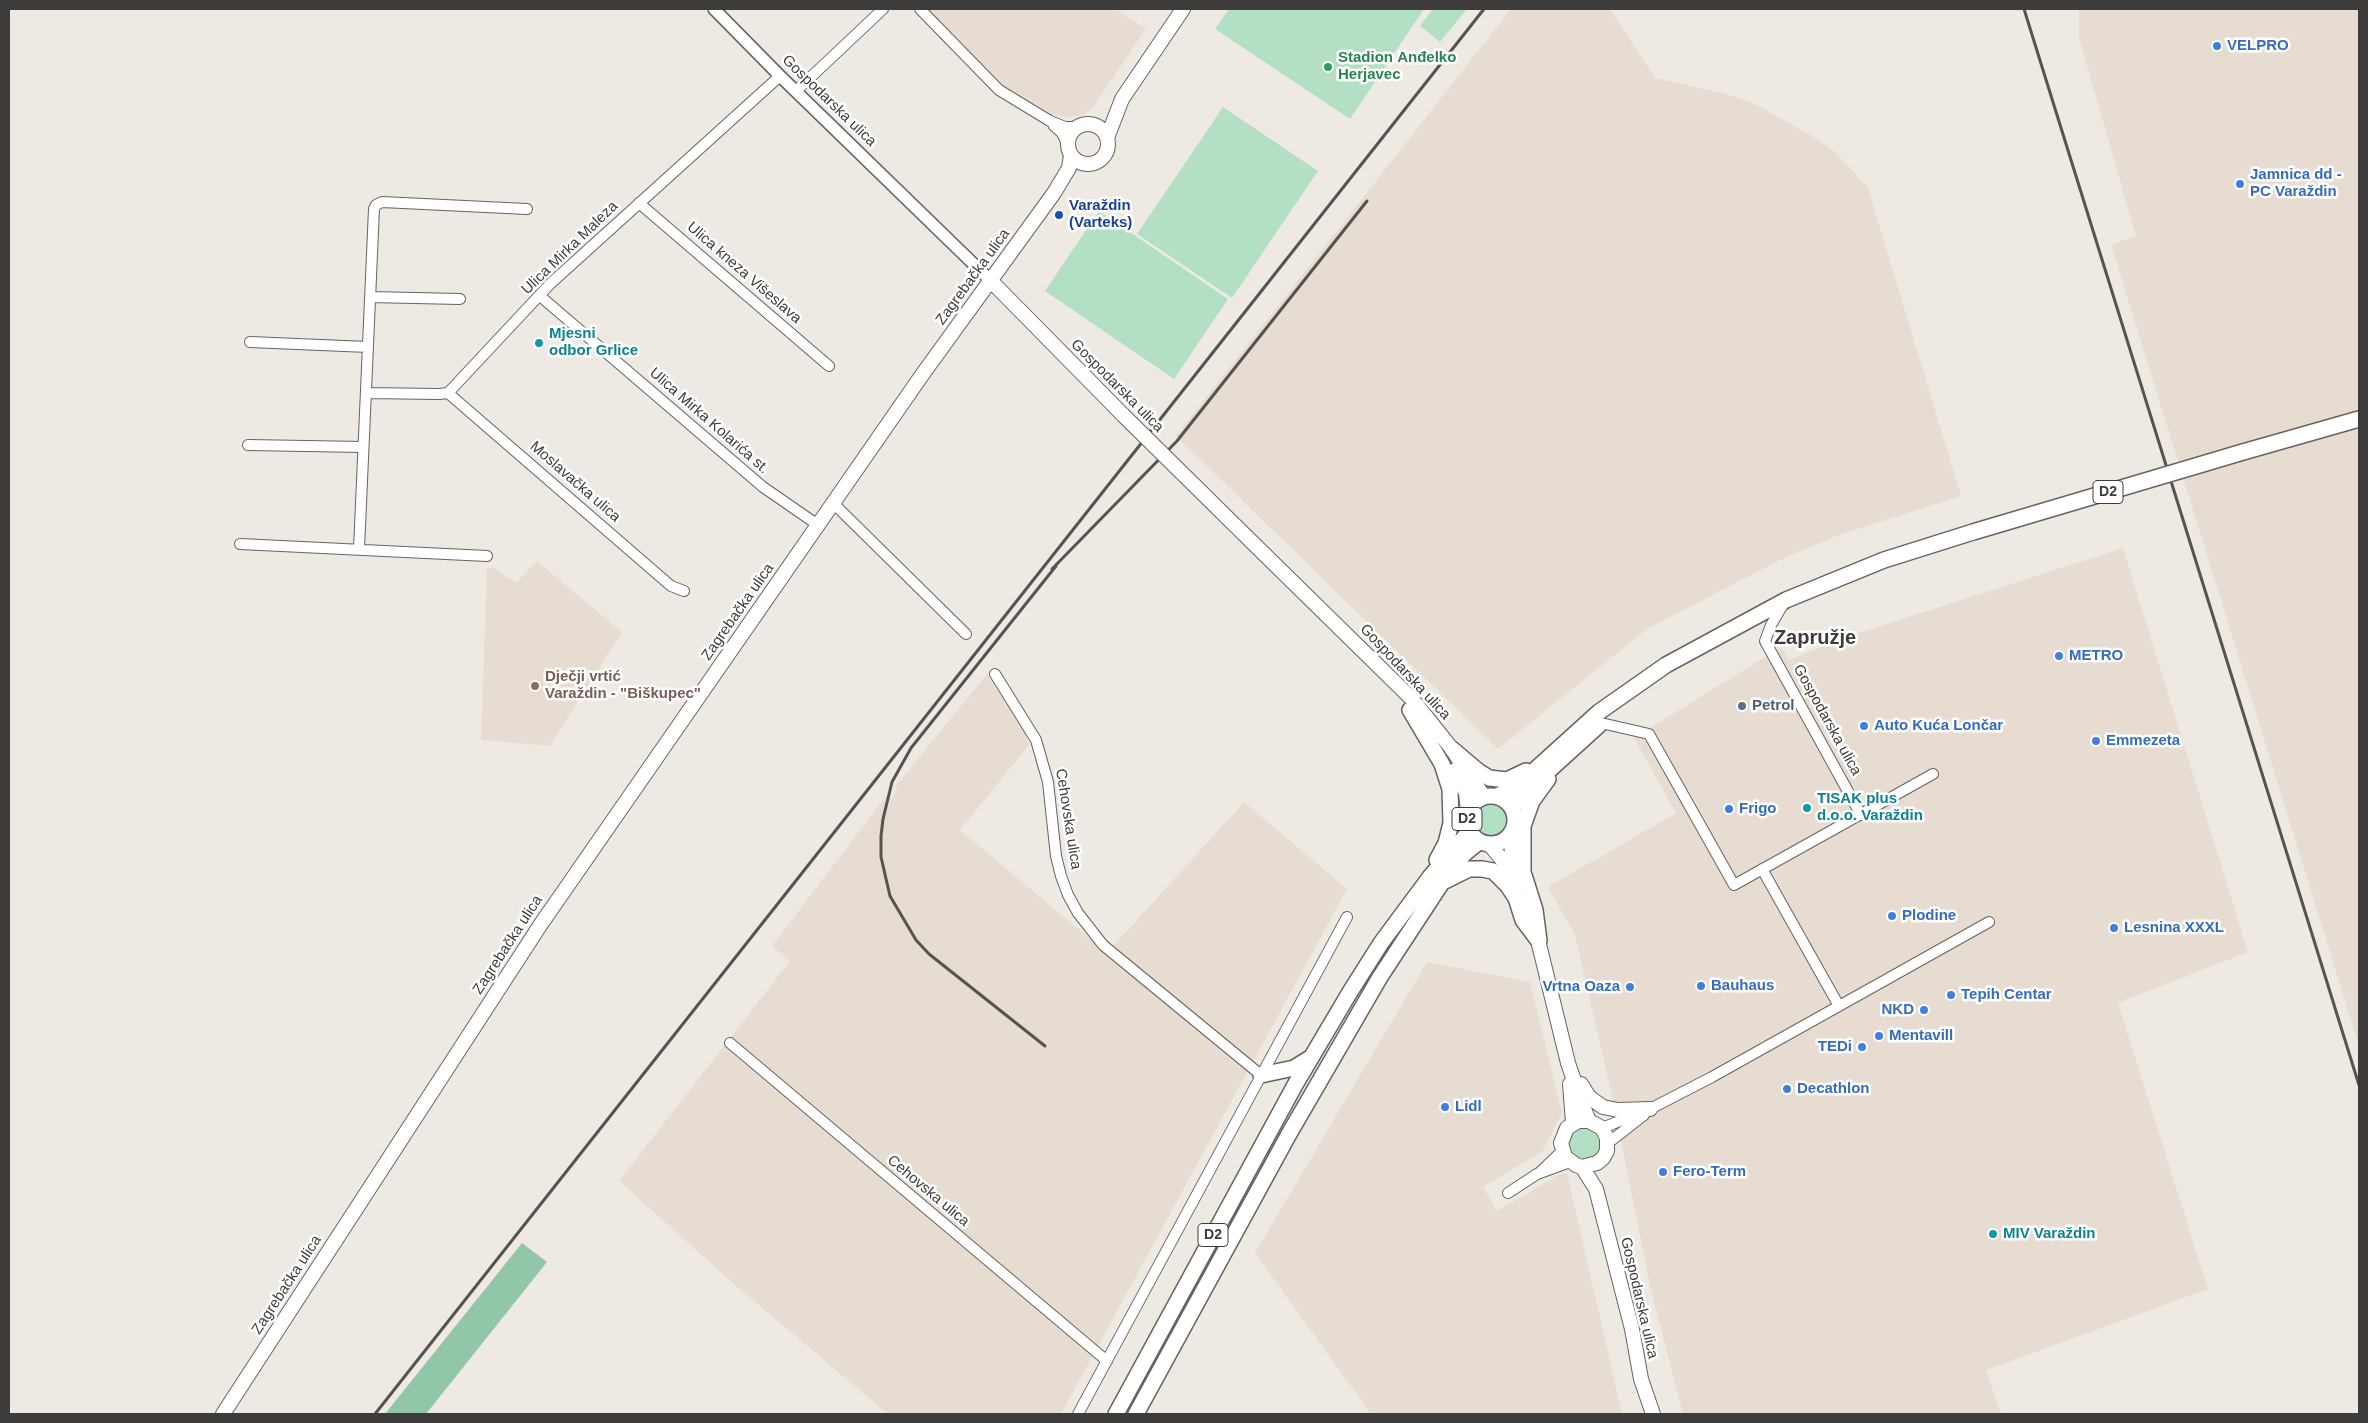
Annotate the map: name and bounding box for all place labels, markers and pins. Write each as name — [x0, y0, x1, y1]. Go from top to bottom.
place label: VELPRO — [2227, 37, 2289, 55]
marker: VELPRO — [2211, 40, 2223, 52]
place label: Stadion Anđelko Herjavec — [1338, 49, 1456, 84]
marker: Stadion Anđelko Herjavec — [1322, 61, 1334, 73]
place label: Jamnica dd - PC Varaždin — [2250, 166, 2342, 201]
marker: Jamnica dd - PC Varaždin — [2234, 178, 2246, 190]
place label: Varaždin (Varteks) — [1069, 197, 1132, 232]
marker: Varaždin (Varteks) — [1053, 209, 1065, 221]
place label: Mjesni odbor Grlice — [549, 325, 638, 360]
marker: Mjesni odbor Grlice — [533, 337, 545, 349]
place label: METRO — [2069, 647, 2123, 665]
marker: METRO — [2053, 650, 2065, 662]
place label: Dječji vrtić Varaždin - "Biškupec" — [545, 668, 701, 703]
marker: Dječji vrtić Varaždin - "Biškupec" — [529, 680, 541, 692]
place label: Petrol — [1752, 697, 1795, 715]
marker: Petrol — [1736, 700, 1748, 712]
place label: Auto Kuća Lončar — [1874, 717, 2003, 735]
marker: Auto Kuća Lončar — [1858, 720, 1870, 732]
place label: Emmezeta — [2106, 732, 2180, 750]
marker: Emmezeta — [2090, 735, 2102, 747]
place label: TISAK plus d.o.o. Varaždin — [1817, 790, 1923, 825]
place label: Frigo — [1739, 800, 1776, 818]
marker: TISAK plus d.o.o. Varaždin — [1801, 802, 1813, 814]
marker: Frigo — [1723, 803, 1735, 815]
place label: Plodine — [1902, 907, 1956, 925]
marker: Plodine — [1886, 910, 1898, 922]
place label: Lesnina XXXL — [2124, 919, 2224, 937]
marker: Lesnina XXXL — [2108, 922, 2120, 934]
place label: Bauhaus — [1711, 977, 1774, 995]
place label: Vrtna Oaza — [1542, 978, 1620, 996]
marker: Bauhaus — [1695, 980, 1707, 992]
marker: Vrtna Oaza — [1624, 981, 1636, 993]
place label: Tepih Centar — [1961, 986, 2052, 1004]
marker: Tepih Centar — [1945, 989, 1957, 1001]
place label: NKD — [1882, 1001, 1914, 1019]
marker: NKD — [1918, 1004, 1930, 1016]
place label: Mentavill — [1889, 1027, 1953, 1045]
marker: Mentavill — [1873, 1030, 1885, 1042]
place label: TEDi — [1818, 1038, 1852, 1056]
marker: TEDi — [1856, 1041, 1868, 1053]
place label: Decathlon — [1797, 1080, 1870, 1098]
marker: Decathlon — [1781, 1083, 1793, 1095]
place label: Lidl — [1455, 1098, 1482, 1116]
marker: Lidl — [1439, 1101, 1451, 1113]
place label: Fero-Term — [1673, 1163, 1746, 1181]
marker: Fero-Term — [1657, 1166, 1669, 1178]
place label: MIV Varaždin — [2003, 1225, 2096, 1243]
marker: MIV Varaždin — [1987, 1228, 1999, 1240]

